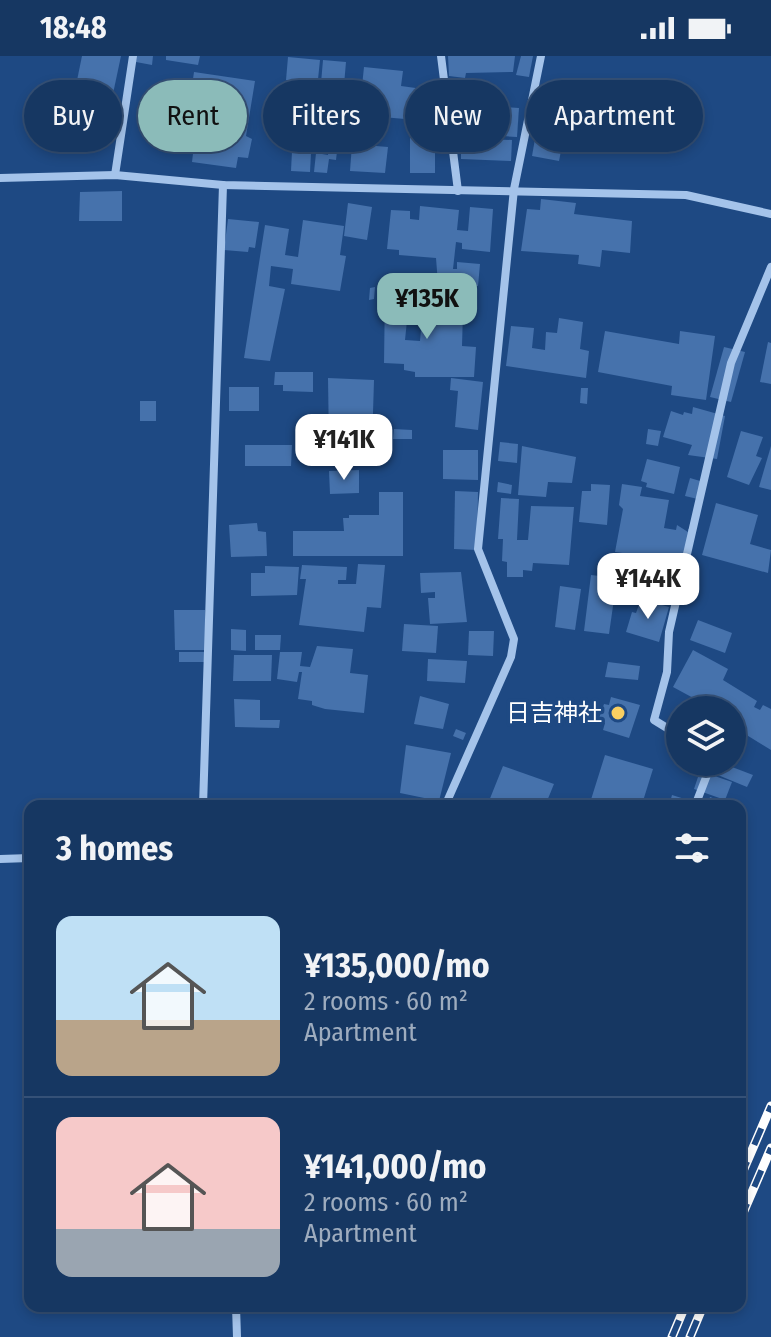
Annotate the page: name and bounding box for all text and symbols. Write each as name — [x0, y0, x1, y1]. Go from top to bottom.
text: 18:48 — [40, 10, 107, 46]
chip: Buy — [24, 80, 122, 152]
chip: Rent — [138, 80, 247, 152]
chip: Filters — [263, 80, 389, 152]
chip: New — [405, 80, 510, 152]
chip: Apartment — [526, 80, 703, 152]
pin: ¥135K — [371, 273, 483, 341]
text: ¥135K — [395, 283, 459, 314]
pin: ¥141K — [288, 414, 400, 482]
text: ¥141K — [313, 424, 375, 455]
pin: ¥144K — [592, 553, 704, 621]
text: ¥144K — [615, 563, 681, 594]
map controls — [666, 696, 746, 776]
button: layers — [666, 696, 746, 776]
place label: 日吉神社 — [506, 699, 602, 727]
marker: 日吉神社 — [609, 704, 627, 722]
icon: filters — [670, 826, 714, 870]
text: 3 homes — [56, 828, 173, 869]
text: ¥135,000/mo — [304, 945, 490, 986]
icon: home — [120, 948, 216, 1044]
text: 2 rooms · 60 m² — [304, 986, 468, 1017]
text: Apartment — [304, 1017, 417, 1048]
text: ¥141,000/mo — [304, 1146, 486, 1187]
icon: home — [120, 1149, 216, 1245]
text: 2 rooms · 60 m² — [304, 1187, 468, 1218]
text: Apartment — [304, 1218, 417, 1249]

